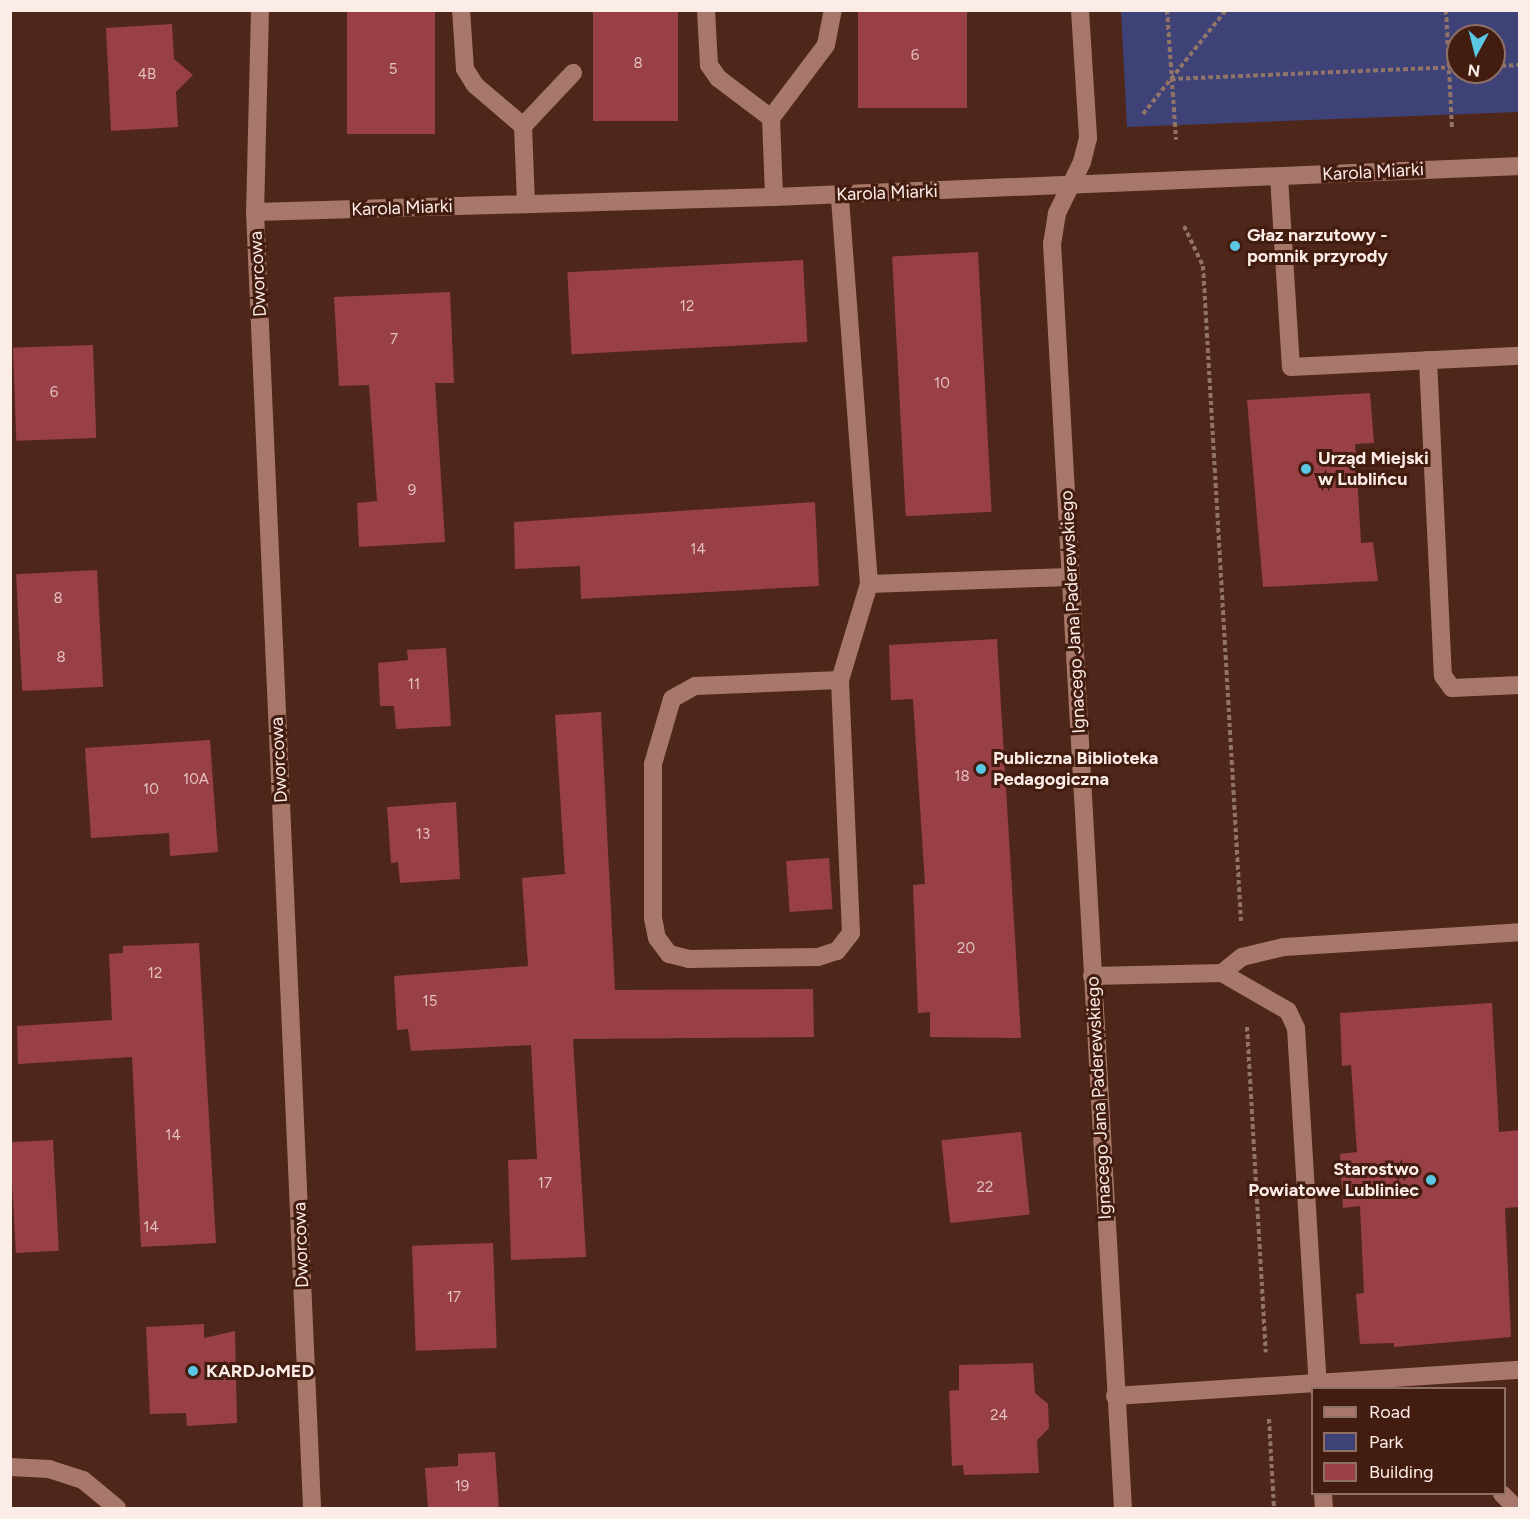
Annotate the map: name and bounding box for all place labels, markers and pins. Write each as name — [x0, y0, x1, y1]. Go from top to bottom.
place label: Głaz narzutowy - pomnik przyrody — [1247, 225, 1388, 268]
marker: Głaz narzutowy - pomnik przyrody — [1228, 239, 1242, 253]
place label: Urząd Miejski w Lublińcu — [1318, 448, 1429, 490]
marker: Urząd Miejski w Lublińcu — [1299, 462, 1313, 476]
place label: Publiczna Biblioteka Pedagogiczna — [993, 748, 1158, 790]
marker: Publiczna Biblioteka Pedagogiczna — [974, 762, 988, 776]
place label: Starostwo Powiatowe Lubliniec — [1248, 1159, 1419, 1202]
marker: Starostwo Powiatowe Lubliniec — [1424, 1173, 1438, 1187]
place label: KARDJoMED — [206, 1360, 314, 1382]
marker: KARDJoMED — [184, 1362, 202, 1380]

